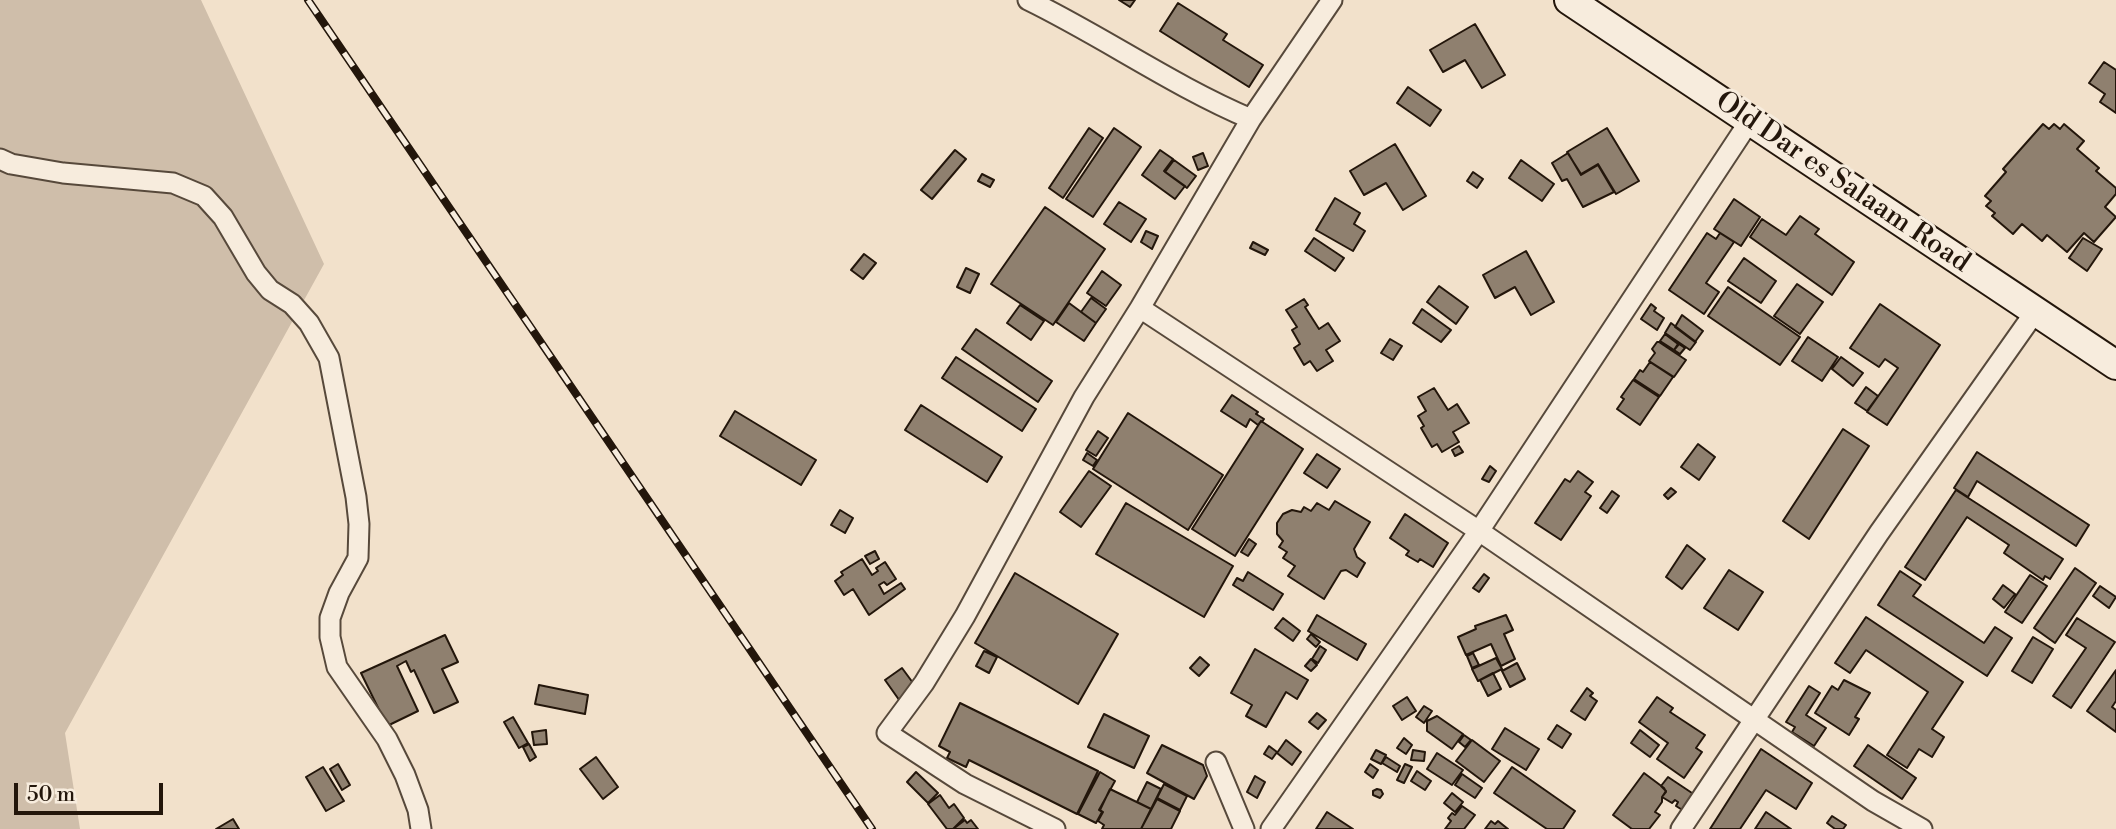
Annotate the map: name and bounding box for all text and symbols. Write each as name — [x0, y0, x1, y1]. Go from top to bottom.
street label: Old Dar es Salaam Road — [1708, 85, 1976, 281]
scale bar — [18, 770, 166, 814]
text: 50 m — [27, 782, 75, 808]

